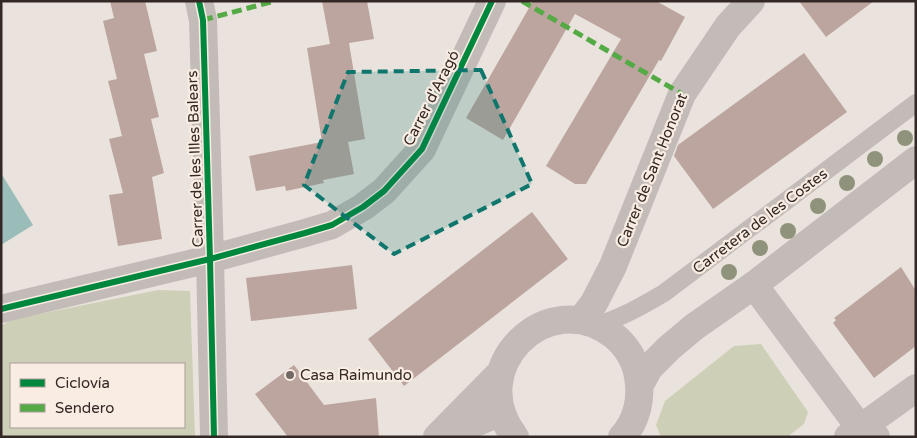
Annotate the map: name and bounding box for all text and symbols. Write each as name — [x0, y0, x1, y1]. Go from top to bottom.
street label: Carrer d'Aragó — [399, 47, 463, 149]
street label: Carrer de les Illes Balears — [183, 70, 207, 248]
street label: Carrer de Sant Honorat — [613, 90, 691, 250]
street label: Carretera de les Costes — [689, 165, 831, 277]
legend — [10, 363, 185, 428]
place label: Casa Raimundo — [300, 366, 412, 384]
marker: Casa Raimundo — [284, 369, 296, 381]
text: Ciclovía — [55, 374, 110, 392]
text: Sendero — [55, 399, 114, 417]

